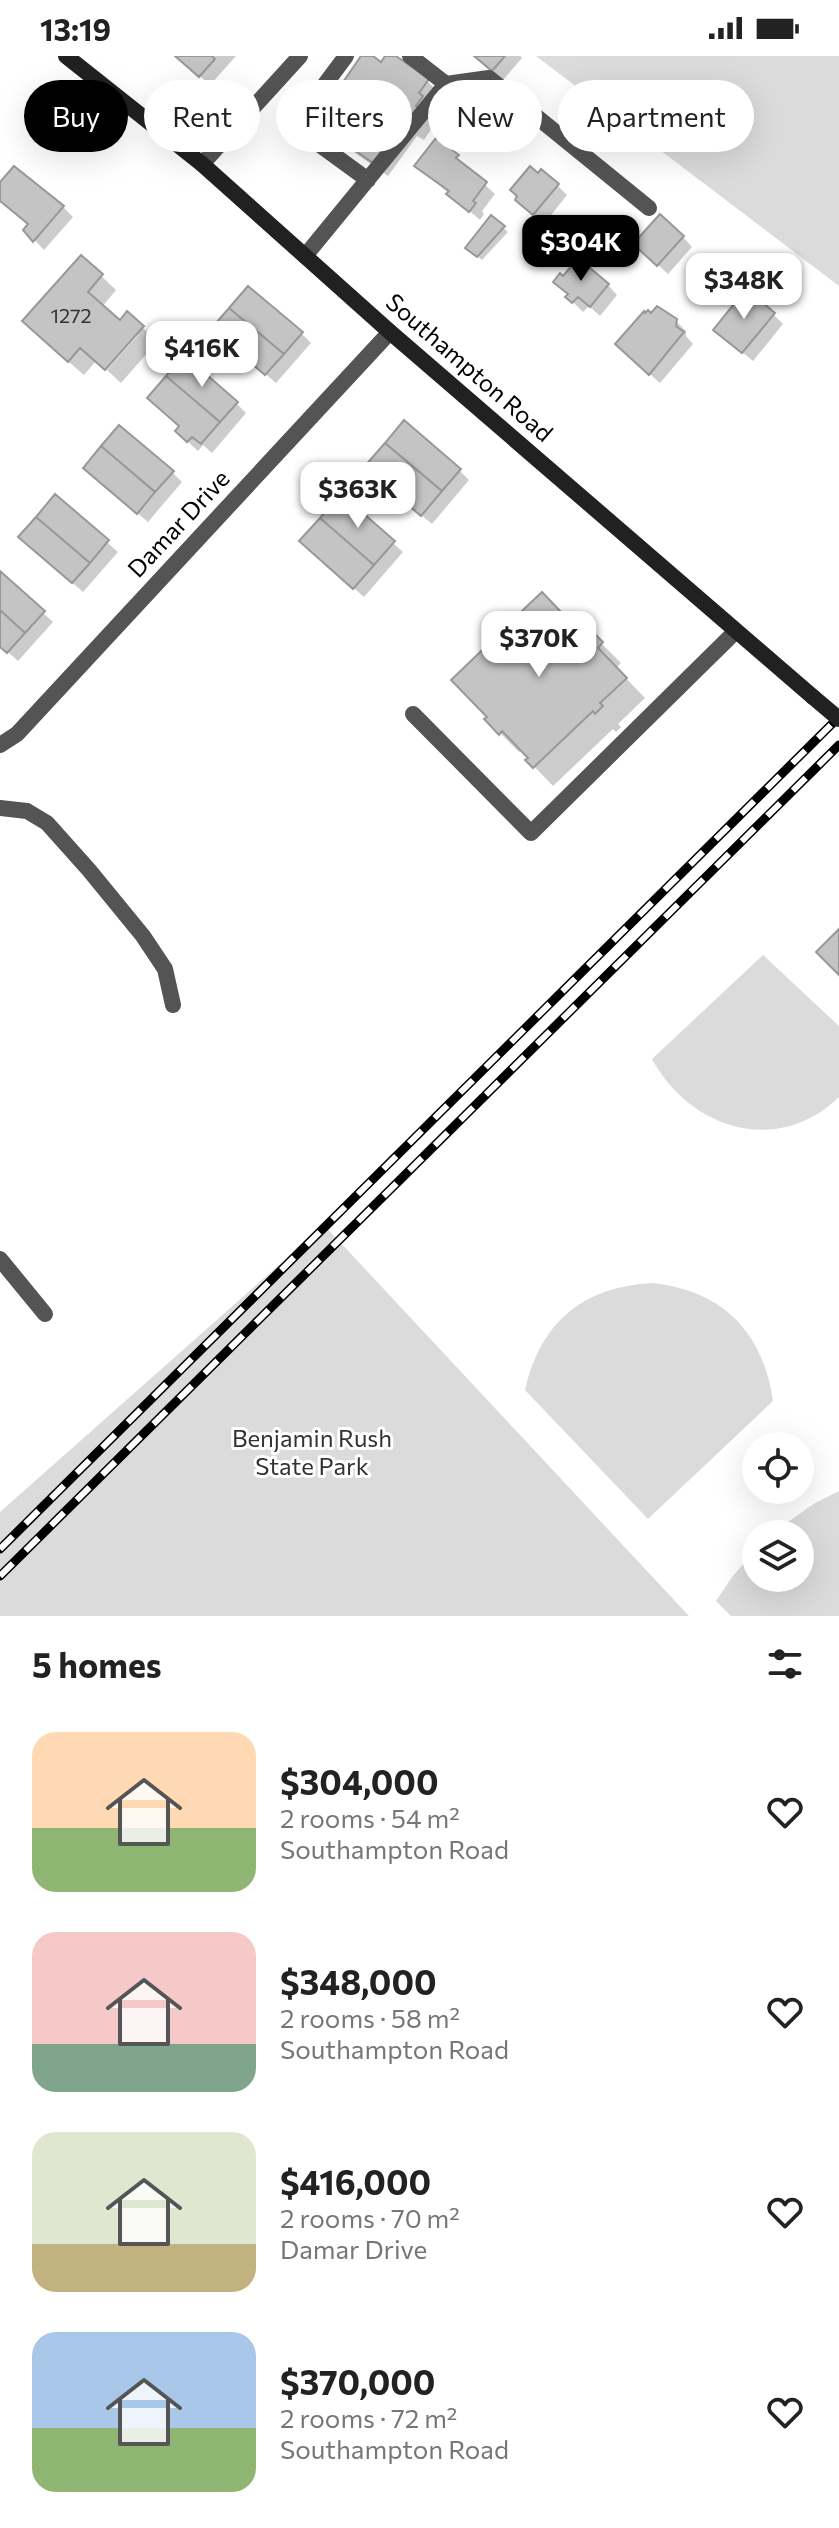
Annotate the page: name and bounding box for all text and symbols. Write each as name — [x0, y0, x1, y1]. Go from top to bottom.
text: 13:19 — [40, 10, 111, 47]
chip: Buy — [24, 80, 128, 152]
chip: Rent — [144, 80, 260, 152]
chip: Filters — [276, 80, 412, 152]
chip: New — [428, 80, 542, 152]
chip: Apartment — [558, 80, 754, 152]
pin: $304K — [525, 215, 637, 283]
text: $304K — [540, 225, 622, 256]
pin: $348K — [688, 253, 800, 321]
text: $348K — [704, 263, 784, 294]
street label: Southampton Road — [381, 287, 559, 447]
house number: 1272 — [50, 303, 92, 327]
pin: $416K — [146, 321, 258, 389]
text: $416K — [164, 331, 240, 362]
pin: $363K — [302, 462, 414, 530]
street label: Damar Drive — [121, 463, 235, 583]
text: $363K — [318, 472, 398, 503]
pin: $370K — [483, 611, 595, 679]
text: $370K — [499, 621, 579, 652]
park label: Benjamin Rush State Park — [232, 1423, 392, 1480]
map controls — [742, 1432, 814, 1592]
button: locate — [742, 1432, 814, 1504]
button: layers — [742, 1520, 814, 1592]
icon: filters — [763, 1642, 807, 1686]
text: 5 homes — [32, 1643, 162, 1685]
text: $304,000 — [280, 1760, 438, 1802]
icon: home — [96, 1764, 192, 1860]
icon: heart — [763, 1790, 807, 1834]
text: 2 rooms · 54 m² — [280, 1802, 460, 1833]
text: Southampton Road — [280, 1833, 509, 1864]
text: $348,000 — [280, 1960, 437, 2002]
icon: home — [96, 1964, 192, 2060]
icon: heart — [763, 1990, 807, 2034]
text: 2 rooms · 58 m² — [280, 2002, 460, 2033]
text: Southampton Road — [280, 2033, 509, 2064]
text: $416,000 — [280, 2160, 431, 2202]
icon: home — [96, 2164, 192, 2260]
icon: heart — [763, 2190, 807, 2234]
text: 2 rooms · 70 m² — [280, 2202, 460, 2233]
text: Damar Drive — [280, 2233, 427, 2264]
text: $370,000 — [280, 2360, 435, 2402]
icon: home — [96, 2364, 192, 2460]
icon: heart — [763, 2390, 807, 2434]
text: 2 rooms · 72 m² — [280, 2402, 457, 2433]
text: Southampton Road — [280, 2433, 509, 2464]

